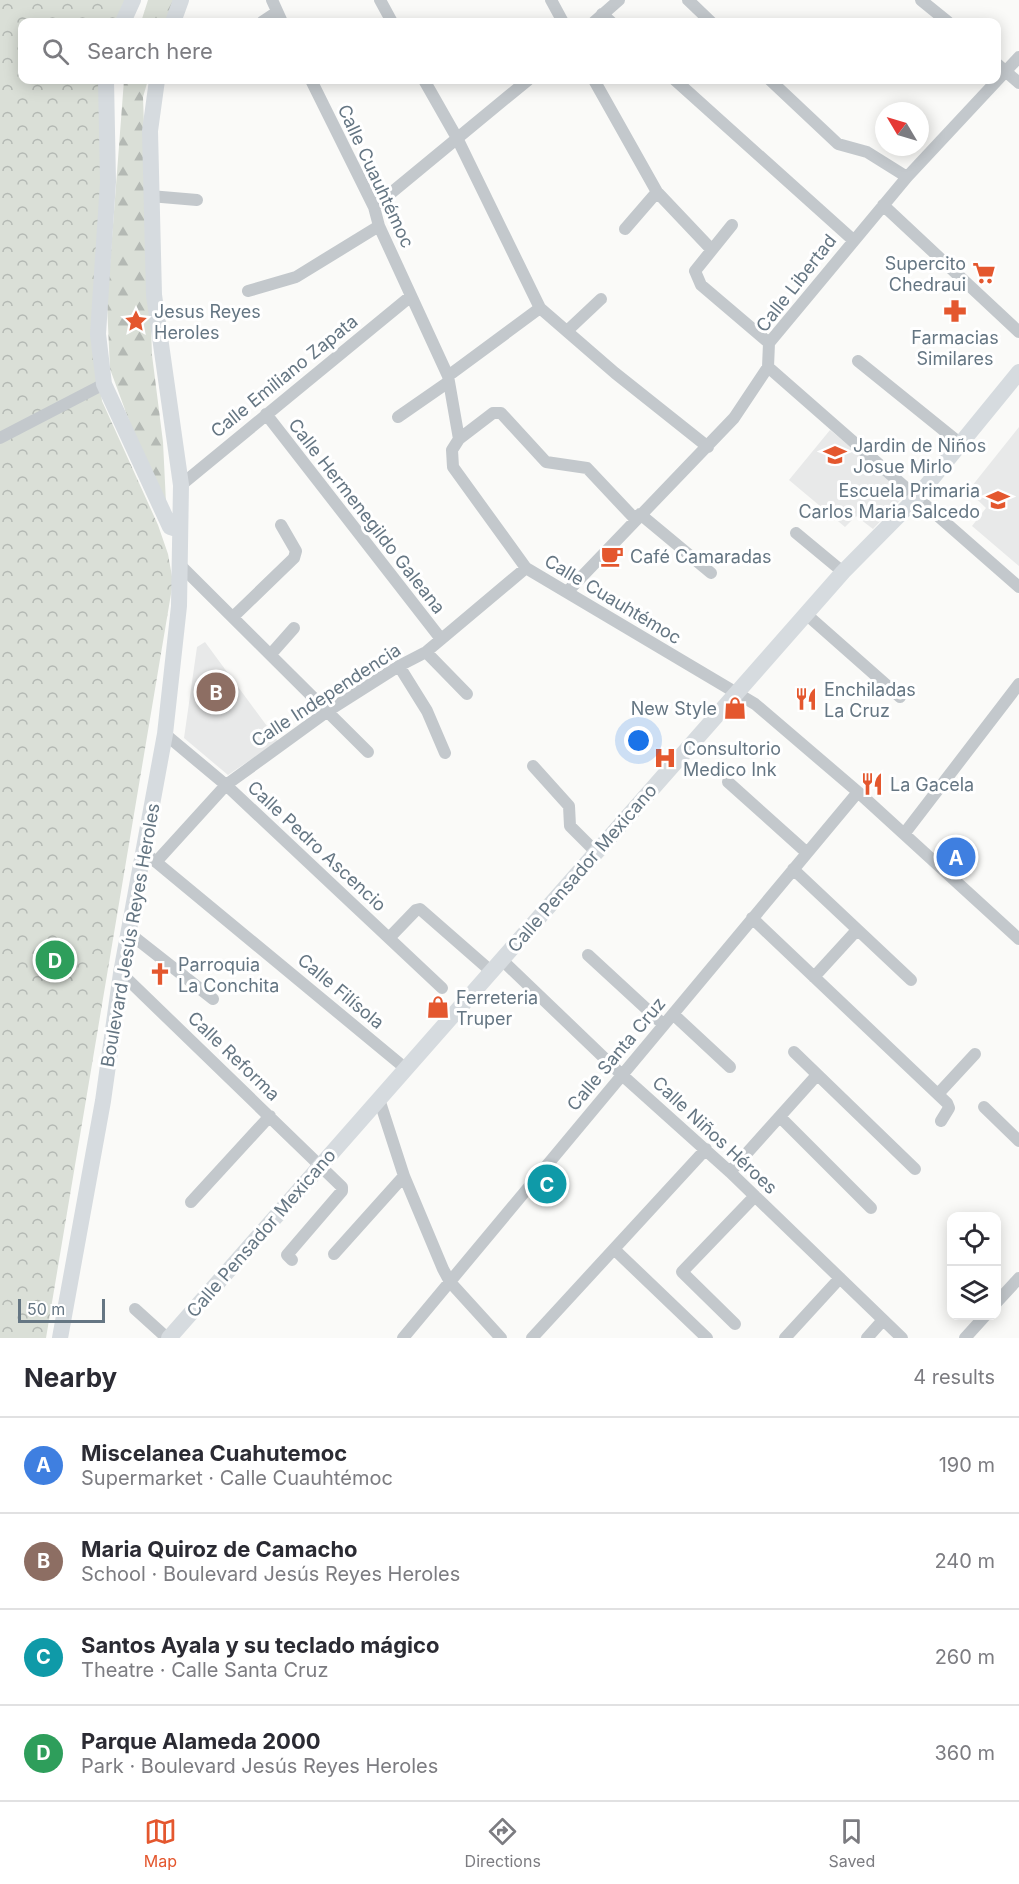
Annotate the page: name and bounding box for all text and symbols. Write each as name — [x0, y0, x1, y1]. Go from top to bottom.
search box — [18, 18, 1001, 84]
icon: search — [39, 35, 72, 68]
text: Search here — [87, 38, 213, 64]
street label: Calle Cuauhtémoc — [334, 101, 418, 251]
north arrow — [875, 102, 929, 156]
street label: Calle Libertad — [751, 230, 841, 336]
place label: Supercito Chedraui — [885, 253, 966, 295]
supermarket icon: Supercito Chedraui — [971, 260, 997, 286]
pharmacy icon: Farmacias Similares — [942, 298, 968, 324]
place label: Jesus Reyes Heroles — [154, 301, 261, 343]
place icon: Jesus Reyes Heroles — [123, 308, 149, 334]
street label: Calle Emiliano Zapata — [206, 310, 362, 442]
place label: Farmacias Similares — [911, 327, 999, 369]
street label: Calle Hermenegildo Galeana — [284, 414, 450, 618]
place label: Jardin de Niños Josue Mirlo — [853, 435, 986, 477]
school or university icon: Jardin de Niños Josue Mirlo — [822, 442, 848, 468]
place label: Escuela Primaria Carlos Maria Salcedo — [798, 480, 980, 522]
school or university icon: Escuela Primaria Carlos Maria Salcedo — [985, 487, 1011, 513]
cafe icon: Café Camaradas — [599, 543, 625, 569]
place label: Café Camaradas — [630, 546, 772, 567]
street label: Calle Cuauhtémoc — [541, 550, 685, 648]
street label: Calle Independencia — [247, 639, 405, 751]
pin: B — [196, 670, 236, 714]
place label: Enchiladas La Cruz — [824, 679, 916, 721]
restaurant icon: Enchiladas La Cruz — [793, 686, 819, 712]
shop icon: New Style — [722, 695, 748, 721]
place label: New Style — [631, 698, 717, 719]
your location — [624, 726, 653, 755]
place label: Consultorio Medico Ink — [683, 738, 781, 780]
hospital icon: Consultorio Medico Ink — [652, 745, 678, 771]
restaurant icon: La Gacela — [859, 771, 885, 797]
place label: La Gacela — [890, 774, 974, 795]
street label: Calle Pedro Ascencio — [243, 776, 391, 916]
street label: Calle Pensador Mexicano — [503, 780, 661, 956]
street label: Boulevard Jesús Reyes Heroles — [96, 801, 164, 1069]
pin: A — [936, 834, 976, 880]
pin: D — [36, 938, 74, 982]
street label: Calle Filísola — [294, 949, 388, 1033]
place label: Parroquia La Conchita — [178, 954, 279, 996]
church icon: Parroquia La Conchita — [147, 961, 173, 987]
place label: Ferreteria Truper — [456, 987, 538, 1029]
street label: Calle Santa Cruz — [562, 993, 670, 1115]
shop icon: Ferreteria Truper — [425, 994, 451, 1020]
street label: Calle Reforma — [184, 1007, 284, 1105]
street label: Calle Niños Héroes — [648, 1072, 782, 1198]
street label: Calle Pensador Mexicano — [182, 1145, 340, 1321]
pin: C — [528, 1162, 566, 1206]
map controls — [947, 1212, 1001, 1320]
button: locate — [947, 1212, 1001, 1266]
button: layers — [947, 1266, 1001, 1320]
scale bar — [18, 1296, 105, 1324]
text: 50 m — [27, 1299, 65, 1319]
text: Nearby — [24, 1362, 117, 1393]
text: 4 results — [913, 1365, 995, 1389]
text: Miscelanea Cuahutemoc — [81, 1440, 347, 1466]
text: A — [36, 1453, 51, 1477]
text: 190 m — [939, 1453, 995, 1477]
text: Supermarket · Calle Cuauhtémoc — [81, 1466, 393, 1490]
text: Maria Quiroz de Camacho — [81, 1536, 358, 1562]
text: B — [37, 1549, 50, 1573]
text: 240 m — [934, 1549, 995, 1573]
text: School · Boulevard Jesús Reyes Heroles — [81, 1562, 460, 1586]
text: Santos Ayala y su teclado mágico — [81, 1632, 439, 1658]
text: C — [36, 1645, 51, 1669]
text: 260 m — [935, 1645, 995, 1669]
text: Theatre · Calle Santa Cruz — [81, 1658, 328, 1682]
text: Parque Alameda 2000 — [81, 1728, 321, 1754]
text: D — [36, 1741, 51, 1765]
text: 360 m — [934, 1741, 995, 1765]
text: Park · Boulevard Jesús Reyes Heroles — [81, 1754, 438, 1778]
tab: Map — [144, 1815, 177, 1871]
tab: Directions — [465, 1815, 541, 1871]
tab: Saved — [828, 1815, 875, 1871]

